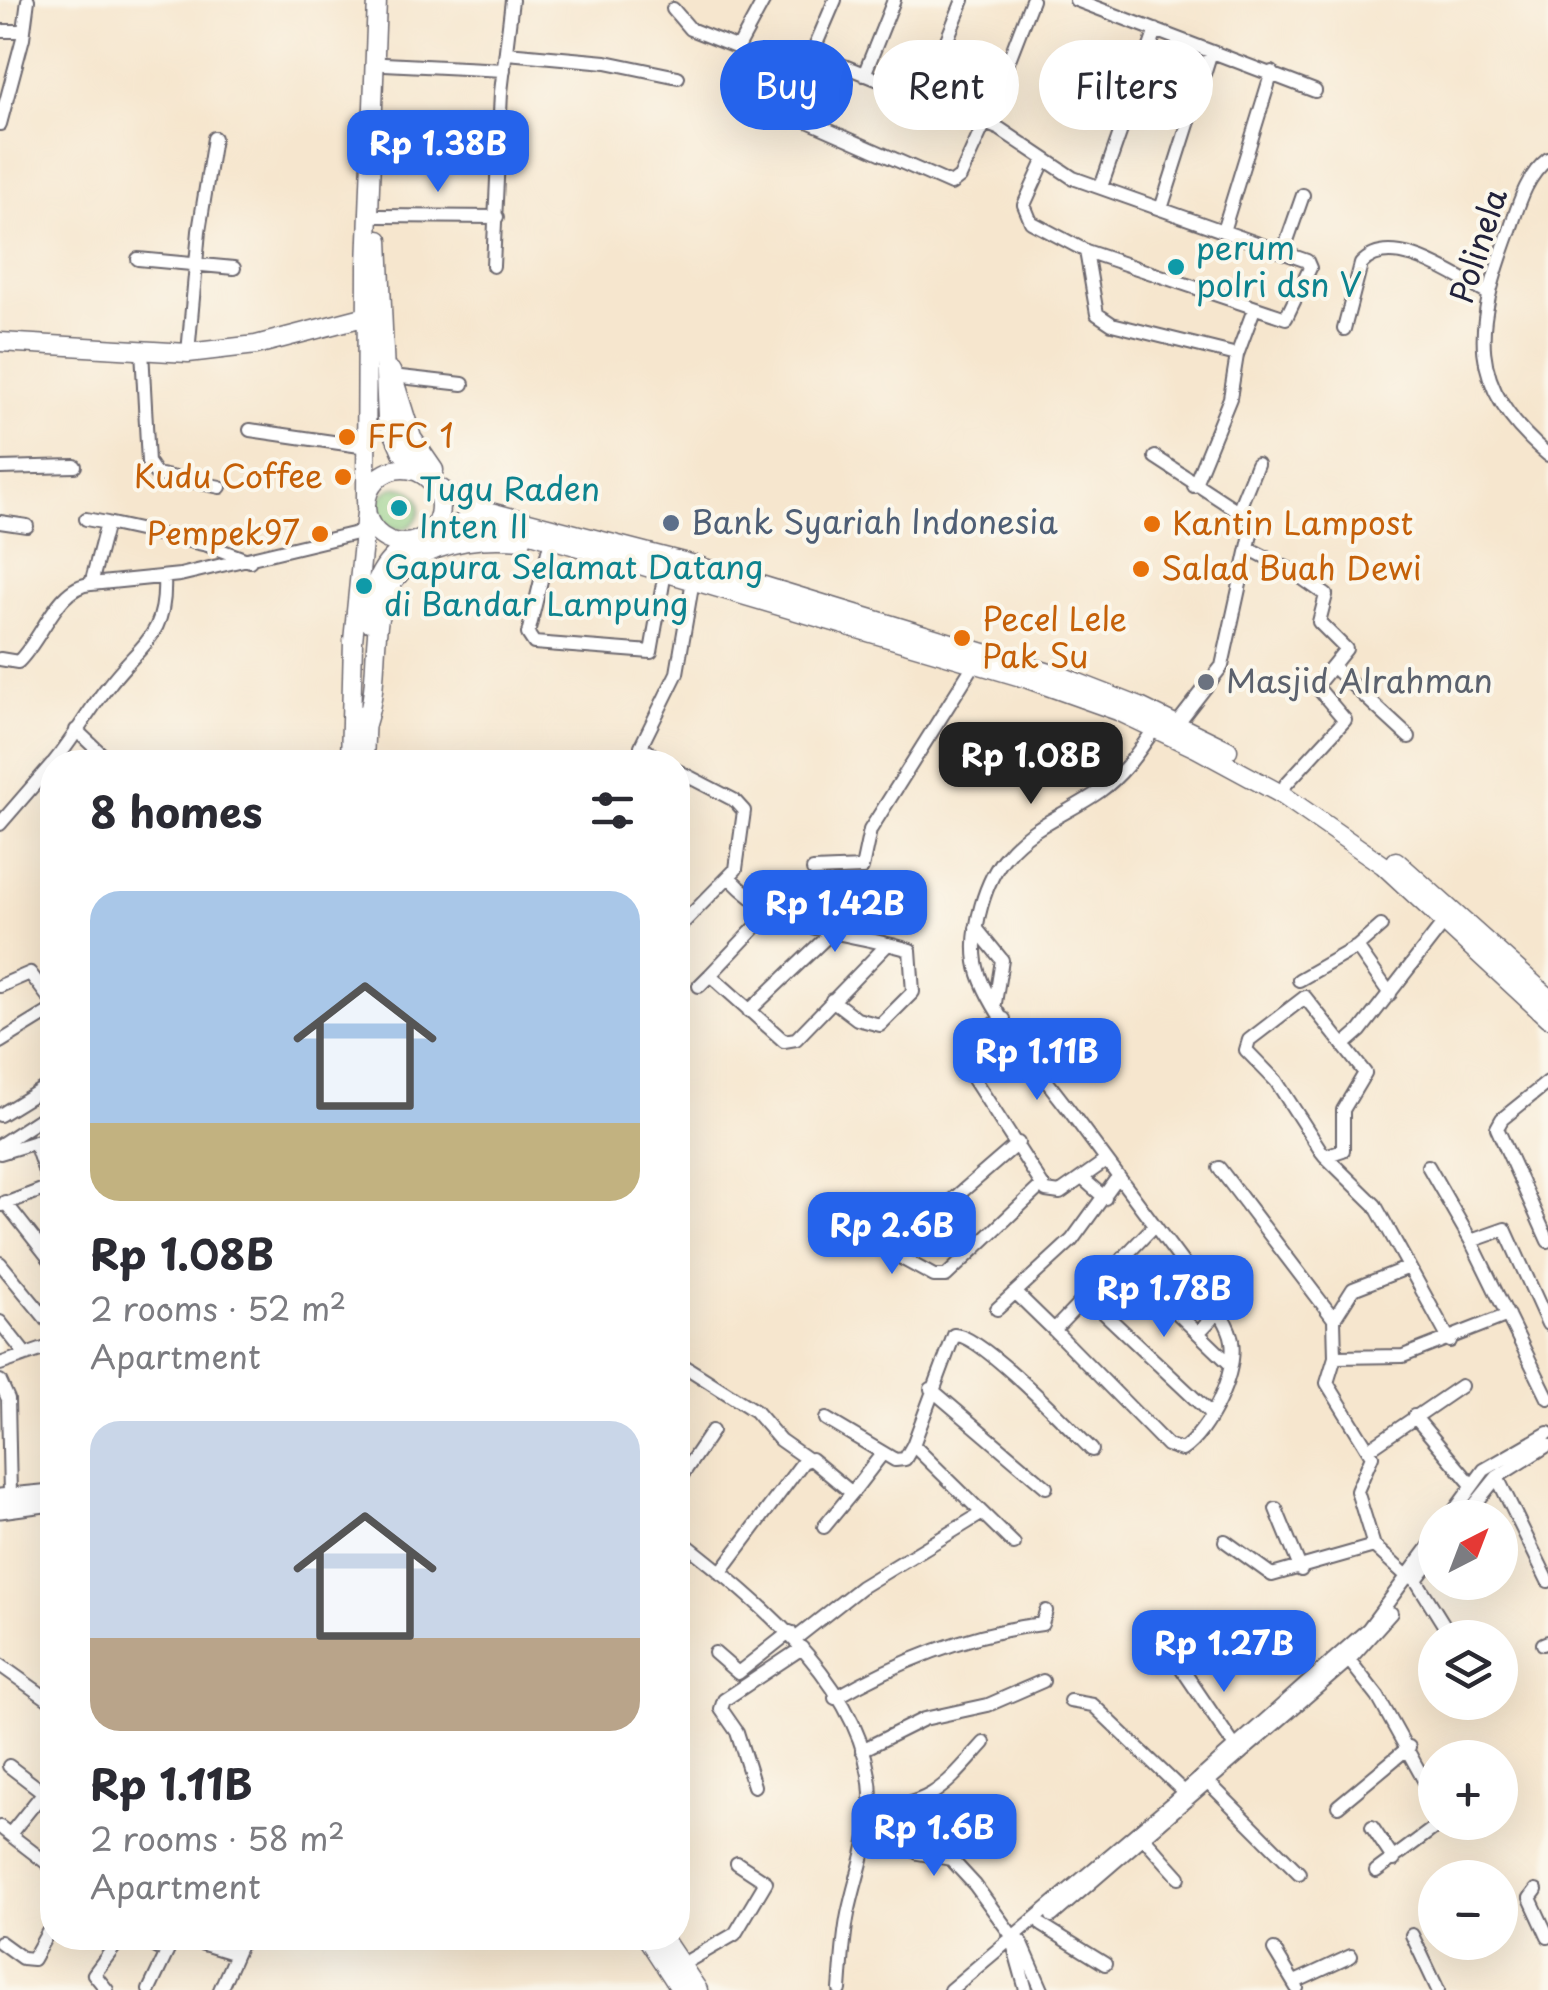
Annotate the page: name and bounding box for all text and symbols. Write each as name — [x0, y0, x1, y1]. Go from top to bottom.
chip: Buy — [720, 40, 853, 130]
chip: Rent — [873, 40, 1019, 130]
chip: Filters — [1039, 40, 1213, 130]
pin: Rp 1.38B — [335, 110, 541, 195]
text: Rp 1.38B — [369, 118, 507, 166]
street label: Polinela — [1436, 182, 1518, 309]
place label: perum polri dsn V — [1196, 223, 1362, 308]
marker: perum polri dsn V — [1165, 256, 1187, 278]
place label: FFC 1 — [367, 411, 454, 459]
marker: FFC 1 — [336, 426, 358, 448]
place label: Kudu Coffee — [134, 451, 323, 499]
place label: Tugu Raden Inten II — [419, 464, 600, 549]
marker: Kudu Coffee — [332, 466, 354, 488]
marker: Tugu Raden Inten II — [388, 497, 410, 519]
place label: Bank Syariah Indonesia — [691, 497, 1058, 545]
place label: Kantin Lampost — [1172, 498, 1413, 546]
place label: Pempek97 — [146, 508, 300, 556]
marker: Bank Syariah Indonesia — [660, 512, 682, 534]
marker: Kantin Lampost — [1141, 513, 1163, 535]
marker: Pempek97 — [309, 523, 331, 545]
place label: Gapura Selamat Datang di Bandar Lampung — [384, 542, 763, 627]
place label: Salad Buah Dewi — [1161, 543, 1422, 591]
marker: Salad Buah Dewi — [1130, 558, 1152, 580]
marker: Gapura Selamat Datang di Bandar Lampung — [353, 575, 375, 597]
place label: Pecel Lele Pak Su — [982, 594, 1127, 679]
marker: Pecel Lele Pak Su — [951, 627, 973, 649]
place label: Masjid Alrahman — [1226, 656, 1493, 704]
marker: Masjid Alrahman — [1195, 671, 1217, 693]
pin: Rp 1.08B — [928, 722, 1134, 807]
text: Rp 1.08B — [961, 730, 1101, 778]
text: 8 homes — [90, 779, 263, 842]
icon: filters — [585, 783, 640, 838]
pin: Rp 1.42B — [732, 870, 938, 955]
text: Rp 1.42B — [765, 878, 905, 926]
icon: home — [275, 956, 455, 1136]
pin: Rp 1.11B — [934, 1018, 1140, 1103]
text: Rp 1.11B — [975, 1026, 1099, 1074]
pin: Rp 2.6B — [800, 1192, 984, 1277]
text: Rp 2.6B — [830, 1200, 954, 1248]
text: Rp 1.08B — [90, 1221, 274, 1284]
pin: Rp 1.78B — [1061, 1255, 1267, 1340]
text: Rp 1.78B — [1096, 1263, 1232, 1311]
text: 2 rooms · 52 m² — [90, 1284, 346, 1332]
text: Apartment — [90, 1332, 261, 1380]
icon: home — [275, 1486, 455, 1666]
north arrow — [1418, 1500, 1518, 1600]
map controls — [1418, 1500, 1518, 1960]
pin: Rp 1.27B — [1121, 1610, 1327, 1695]
text: Rp 1.27B — [1154, 1618, 1294, 1666]
button: layers — [1418, 1620, 1518, 1720]
button: + — [1418, 1740, 1518, 1840]
text: Rp 1.11B — [90, 1751, 253, 1814]
pin: Rp 1.6B — [842, 1794, 1026, 1879]
text: Rp 1.6B — [873, 1802, 995, 1850]
text: 2 rooms · 58 m² — [90, 1814, 345, 1862]
button: − — [1418, 1860, 1518, 1960]
text: Apartment — [90, 1862, 261, 1910]

